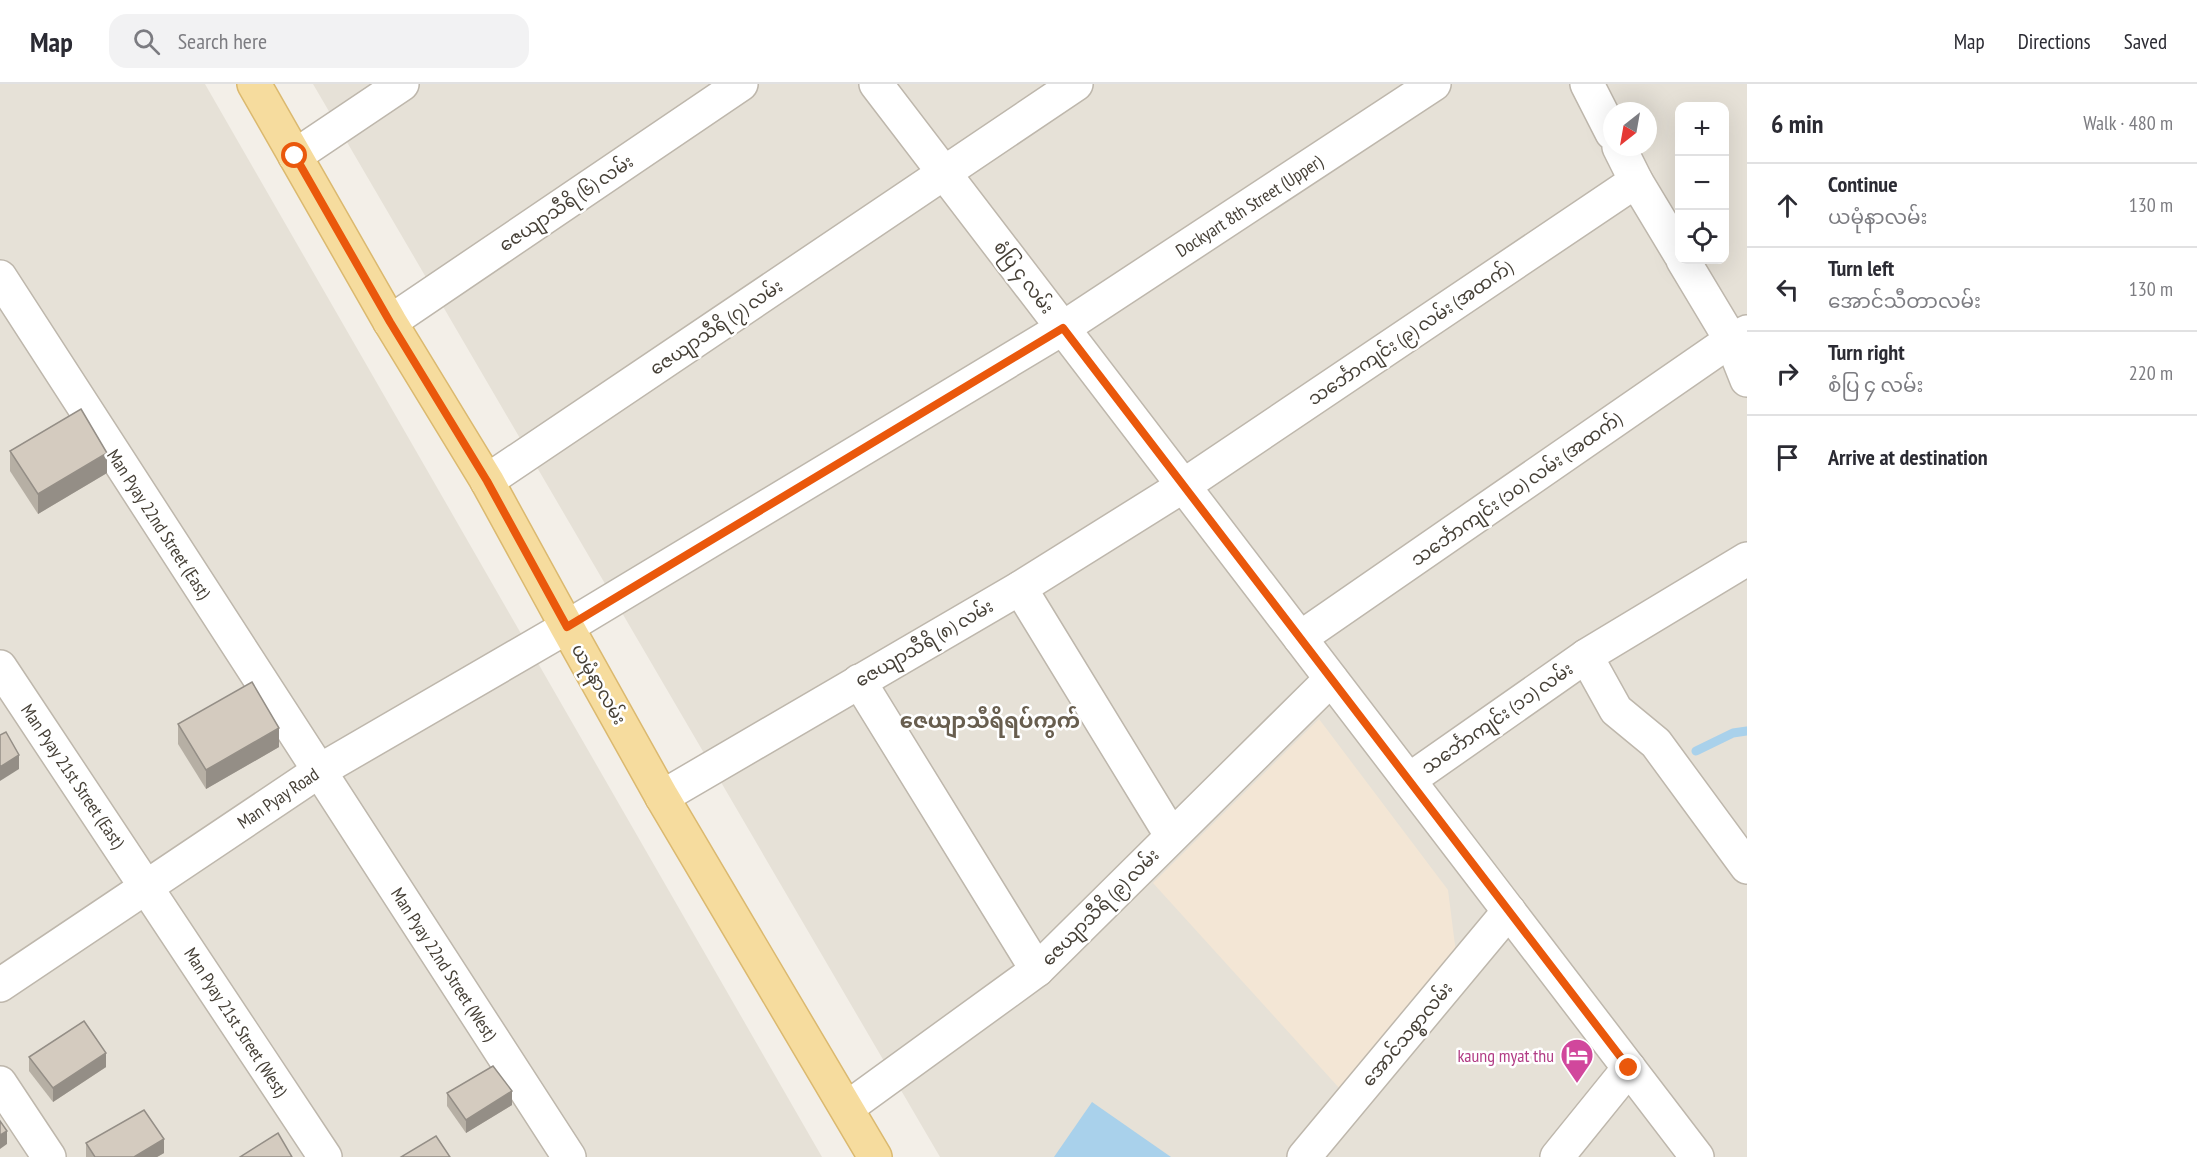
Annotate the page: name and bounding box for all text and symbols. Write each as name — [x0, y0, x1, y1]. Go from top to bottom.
search box — [109, 14, 529, 68]
text: Map — [30, 23, 73, 60]
icon: search — [130, 25, 163, 58]
text: Search here — [178, 27, 267, 55]
text: Map — [1954, 28, 1985, 55]
text: Directions — [2018, 28, 2091, 55]
text: Saved — [2124, 28, 2167, 55]
north arrow — [1603, 102, 1657, 156]
map controls — [1675, 102, 1729, 264]
button: + — [1675, 102, 1729, 156]
text: 6 min — [1771, 107, 1824, 140]
text: Walk · 480 m — [2083, 110, 2173, 136]
route start — [281, 142, 307, 168]
street label: ဇေယျာသီရိ (၆) လမ်း — [493, 148, 640, 260]
street label: Dockyart 8th Street (Upper) — [1171, 150, 1327, 262]
button: − — [1675, 156, 1729, 210]
text: Continue — [1828, 170, 1898, 198]
icon: ahead — [1771, 189, 1804, 222]
text: 130 m — [2129, 192, 2173, 218]
text: ယမုံနာလမ်း — [1828, 204, 1928, 230]
button: locate — [1675, 210, 1729, 264]
street label: စံပြ ၄ လမ်း — [986, 235, 1060, 321]
street label: သင်္ဘောကျင်း (၉) လမ်း (အထက်) — [1303, 254, 1520, 414]
text: Turn left — [1828, 254, 1894, 282]
street label: ဇေယျာသီရိ (၇) လမ်း — [644, 272, 789, 383]
icon: left — [1771, 273, 1804, 306]
text: 130 m — [2129, 276, 2173, 302]
text: အောင်သီတာလမ်း — [1828, 288, 1981, 314]
text: Turn right — [1828, 338, 1905, 366]
icon: right — [1771, 357, 1804, 390]
text: 220 m — [2129, 360, 2173, 386]
text: စံပြ ၄ လမ်း — [1828, 372, 1923, 398]
street label: သင်္ဘောကျင်း (၁၀) လမ်း (အထက်) — [1406, 406, 1629, 574]
icon: arrive — [1771, 441, 1804, 474]
text: Arrive at destination — [1828, 443, 1988, 471]
street label: Man Pyay 22nd Street (East) — [102, 445, 216, 604]
street label: ဇေယျာသီရိ (၈) လမ်း — [850, 592, 999, 695]
street label: ယမုံနာလမ်း — [563, 639, 632, 731]
street label: သင်္ဘောကျင်း (၁၁) လမ်း — [1416, 656, 1580, 782]
street label: Man Pyay 21st Street (East) — [16, 700, 130, 853]
district label: ဇေယျာသီရိရပ်ကွက် — [900, 705, 1080, 739]
street label: Man Pyay Road — [233, 762, 323, 834]
street label: ဇေယျာသီရိ (၉) လမ်း — [1035, 842, 1166, 973]
street label: Man Pyay 22nd Street (West) — [386, 883, 502, 1045]
street label: Man Pyay 21st Street (West) — [179, 943, 293, 1101]
street label: အောင်သစ္စာလမ်း — [1356, 976, 1461, 1094]
hotel icon: kaung myat thu — [1559, 1037, 1595, 1084]
place label: kaung myat thu — [1457, 1044, 1554, 1067]
route end — [1615, 1054, 1641, 1080]

